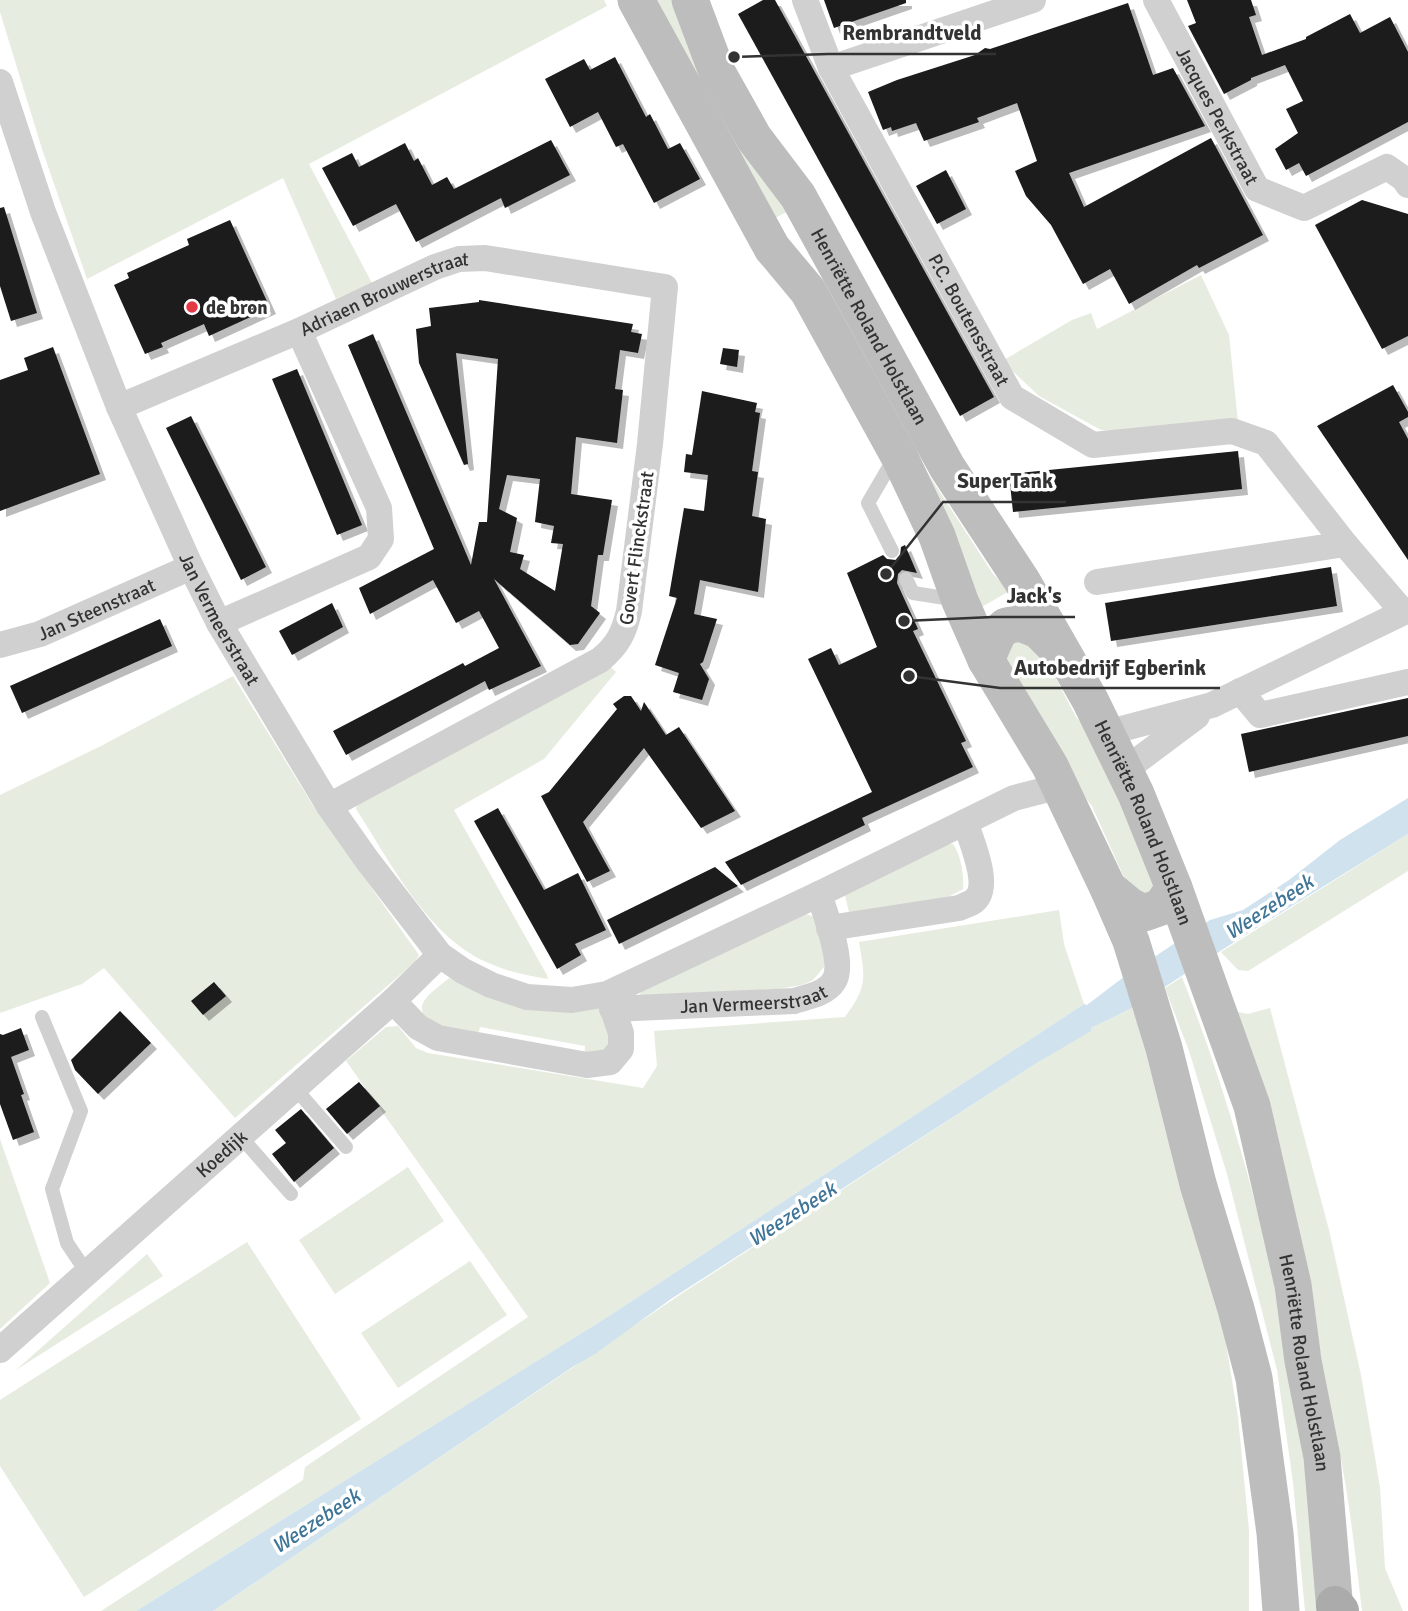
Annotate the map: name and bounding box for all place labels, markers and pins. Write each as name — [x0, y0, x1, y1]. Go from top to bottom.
callout: Rembrandtveld — [828, 12, 996, 54]
place label: de bron — [206, 296, 268, 320]
marker: de bron — [184, 299, 200, 315]
callout: SuperTank — [943, 460, 1066, 502]
callout: Jack's — [992, 575, 1075, 617]
callout: Autobedrijf Egberink — [1000, 646, 1220, 688]

